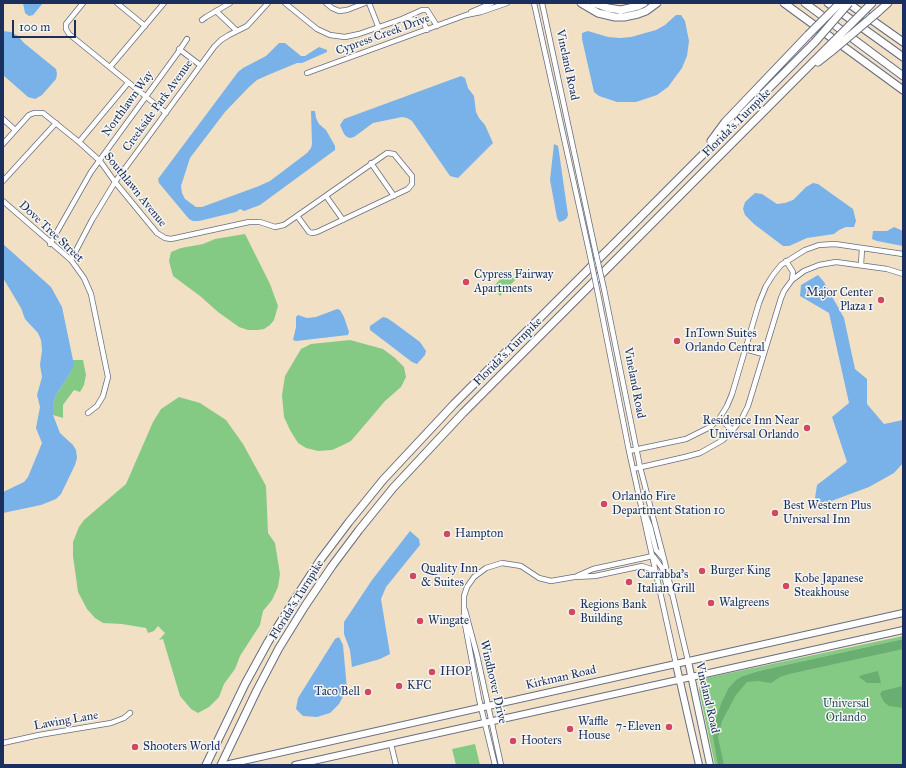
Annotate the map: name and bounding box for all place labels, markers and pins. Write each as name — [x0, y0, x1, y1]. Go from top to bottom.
place label: Cypress Fairway Apartments — [474, 268, 553, 296]
marker: Cypress Fairway Apartments — [461, 277, 471, 287]
place label: Major Center Plaza 1 — [806, 286, 873, 314]
marker: Major Center Plaza 1 — [876, 295, 886, 305]
place label: InTown Suites Orlando Central — [685, 327, 765, 355]
marker: InTown Suites Orlando Central — [672, 336, 682, 346]
place label: Residence Inn Near Universal Orlando — [703, 414, 799, 442]
marker: Residence Inn Near Universal Orlando — [802, 423, 812, 433]
place label: Orlando Fire Department Station 10 — [612, 490, 725, 518]
marker: Orlando Fire Department Station 10 — [599, 499, 609, 509]
place label: Best Western Plus Universal Inn — [783, 499, 871, 527]
marker: Best Western Plus Universal Inn — [770, 508, 780, 518]
place label: Hampton — [455, 527, 503, 541]
marker: Hampton — [442, 529, 452, 539]
place label: Quality Inn & Suites — [421, 562, 478, 590]
place label: Burger King — [710, 564, 770, 578]
marker: Burger King — [697, 566, 707, 576]
place label: Carrabba's Italian Grill — [637, 568, 695, 596]
marker: Quality Inn & Suites — [408, 571, 418, 581]
place label: Kobe Japanese Steakhouse — [794, 572, 863, 600]
marker: Carrabba's Italian Grill — [624, 577, 634, 587]
marker: Kobe Japanese Steakhouse — [781, 581, 791, 591]
place label: Walgreens — [719, 596, 769, 610]
place label: Regions Bank Building — [580, 598, 647, 626]
marker: Walgreens — [706, 598, 716, 608]
marker: Regions Bank Building — [567, 607, 577, 617]
place label: Wingate — [428, 614, 469, 628]
marker: Wingate — [415, 616, 425, 626]
place label: IHOP — [440, 665, 471, 679]
marker: IHOP — [427, 667, 437, 677]
place label: KFC — [407, 679, 432, 693]
marker: KFC — [394, 681, 404, 691]
place label: Taco Bell — [314, 685, 360, 699]
marker: Taco Bell — [363, 687, 373, 697]
place label: Waffle House — [578, 715, 610, 743]
place label: 7-Eleven — [616, 720, 661, 734]
marker: 7-Eleven — [664, 722, 674, 732]
marker: Waffle House — [565, 724, 575, 734]
place label: Hooters — [521, 734, 562, 748]
marker: Hooters — [508, 736, 518, 746]
place label: Shooters World — [143, 740, 220, 754]
marker: Shooters World — [130, 742, 140, 752]

